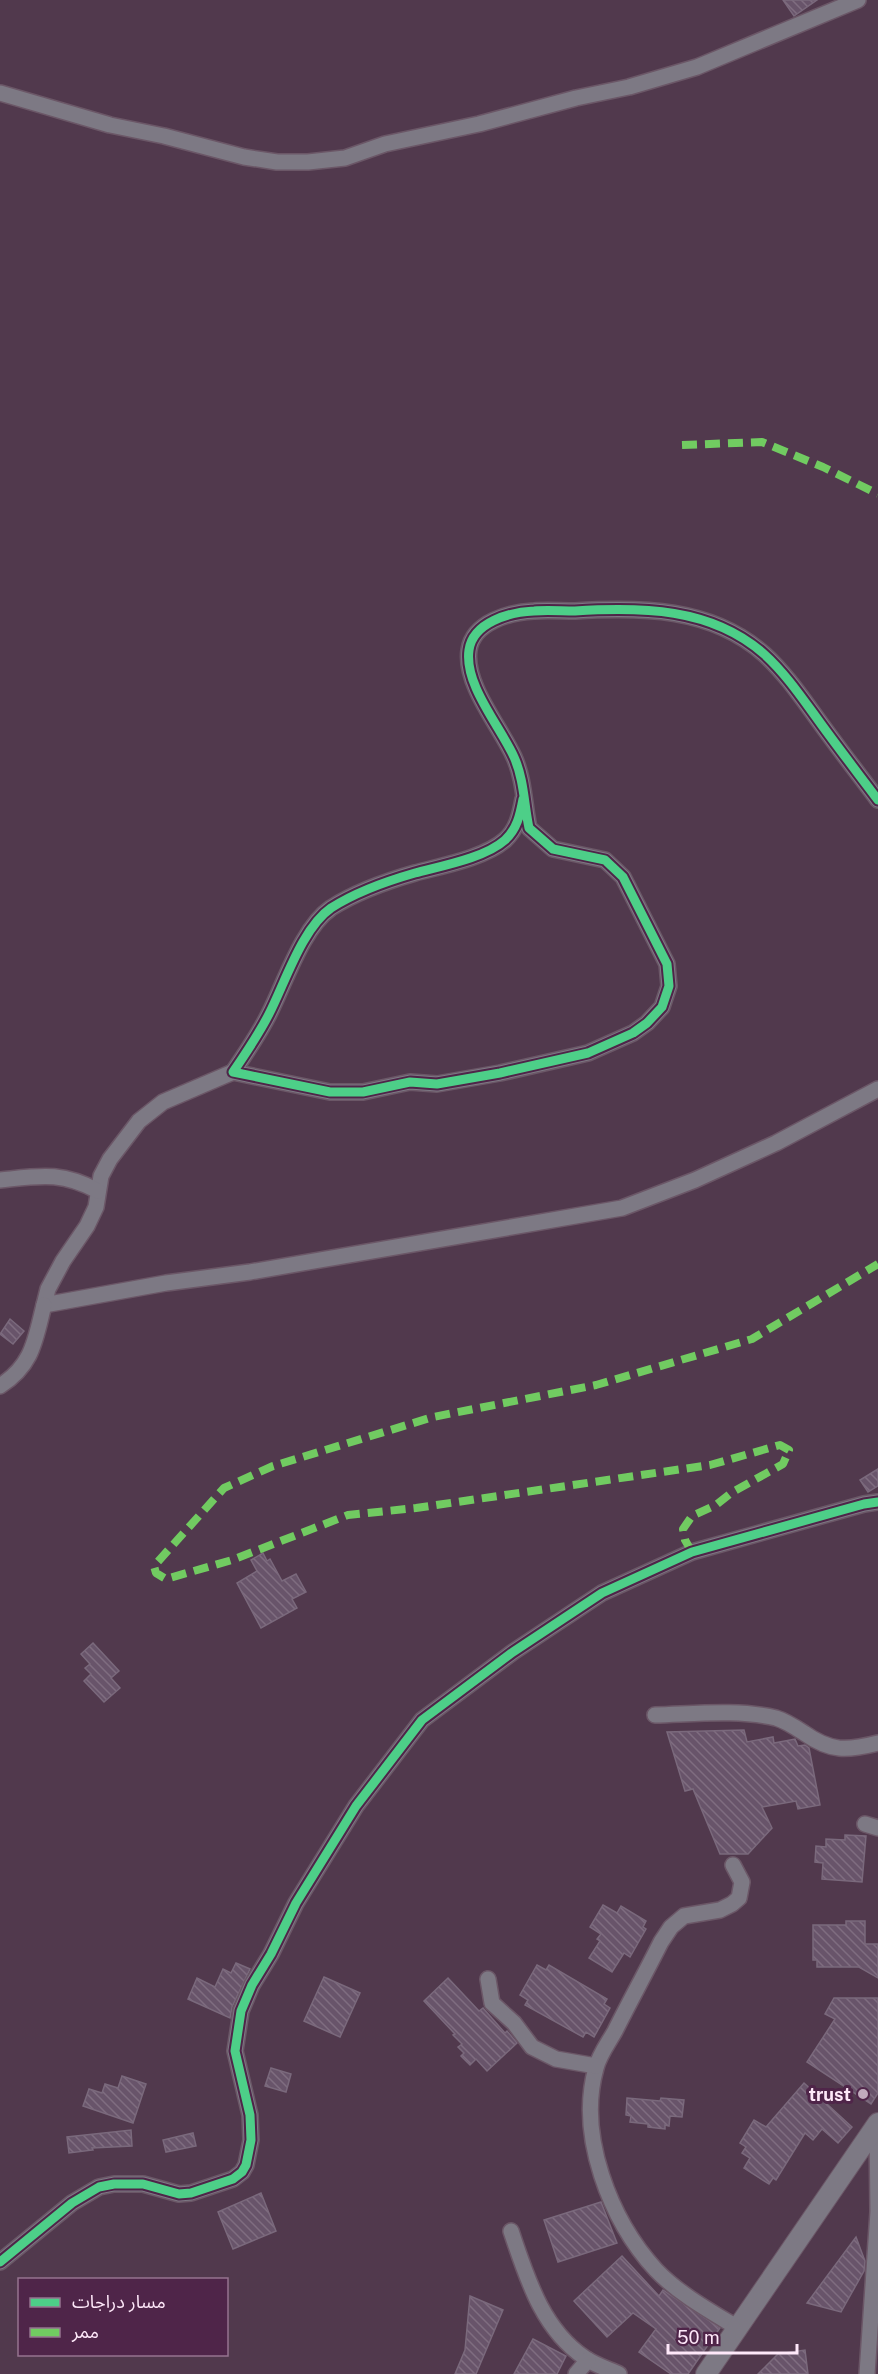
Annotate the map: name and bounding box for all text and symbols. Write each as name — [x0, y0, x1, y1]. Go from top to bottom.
place label: trust — [808, 2084, 851, 2105]
marker: trust — [856, 2087, 870, 2101]
legend — [18, 2278, 228, 2356]
text: مسار دراجات — [72, 2291, 166, 2313]
scale bar — [668, 2317, 797, 2355]
text: ممر — [71, 2321, 99, 2343]
text: 50 m — [677, 2327, 720, 2348]

